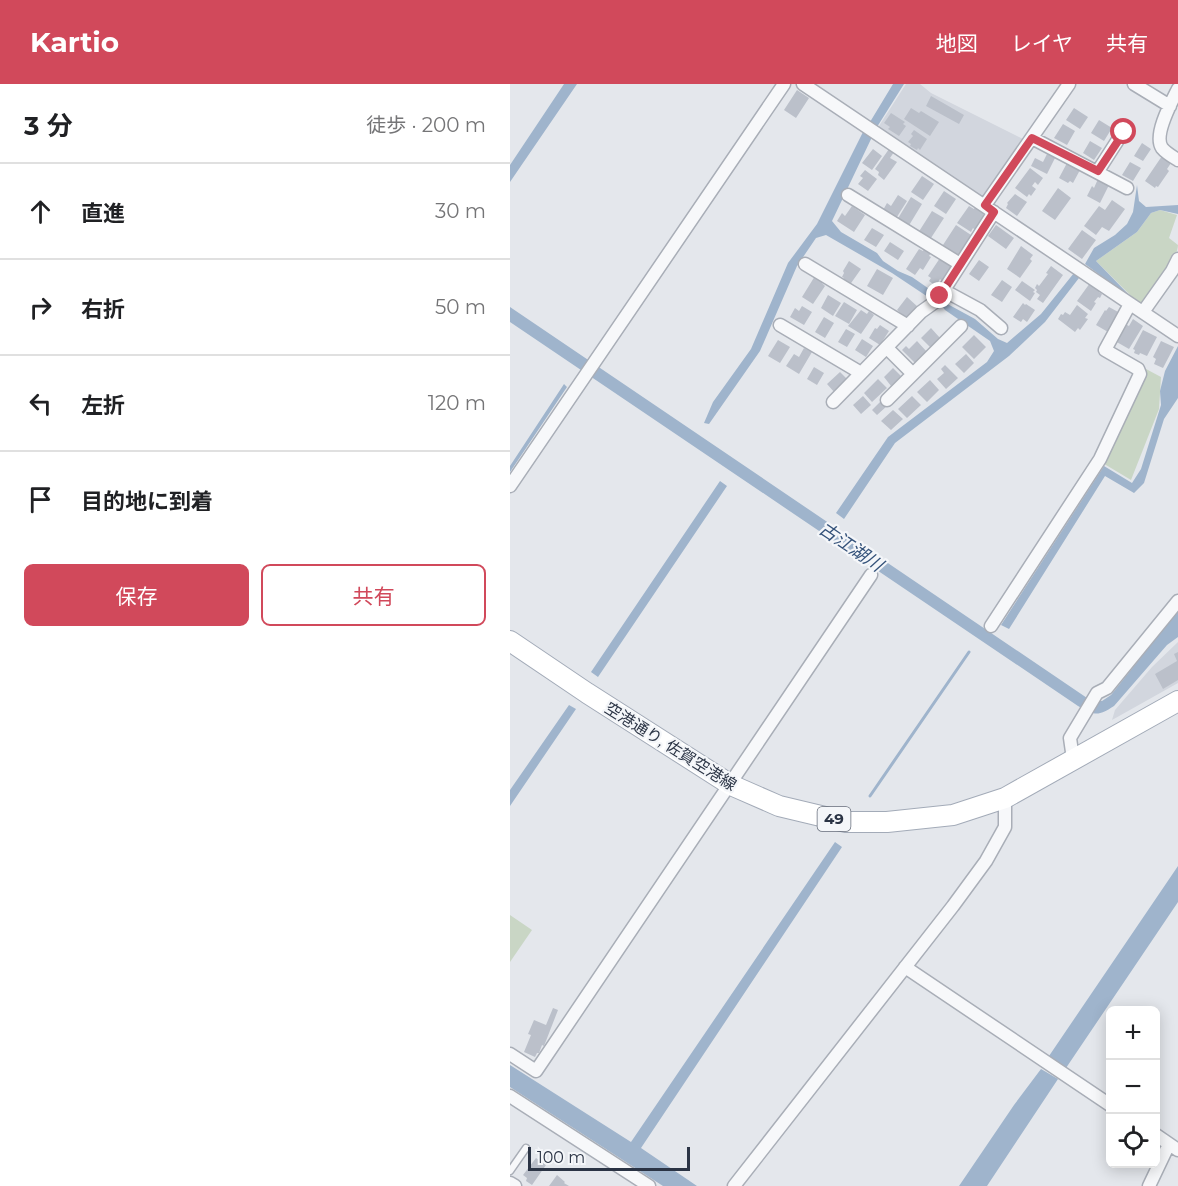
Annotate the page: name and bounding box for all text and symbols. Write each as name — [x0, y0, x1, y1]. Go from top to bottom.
text: Kartio — [30, 25, 119, 59]
text: 地図 — [936, 31, 978, 56]
text: レイヤ — [1011, 31, 1073, 56]
text: 共有 — [1106, 31, 1148, 56]
text: 3 分 — [24, 110, 73, 142]
text: 徒歩 · 200 m — [366, 113, 486, 137]
route start — [1110, 118, 1136, 144]
icon: ahead — [24, 195, 57, 228]
text: 30 m — [435, 199, 486, 223]
text: 直進 — [81, 200, 125, 227]
route end — [926, 282, 952, 308]
icon: right — [24, 291, 57, 324]
text: 50 m — [435, 295, 486, 319]
text: 右折 — [81, 296, 125, 323]
icon: left — [24, 387, 57, 420]
text: 120 m — [428, 391, 486, 415]
text: 左折 — [81, 392, 125, 419]
icon: arrive — [24, 483, 57, 516]
text: 目的地に到着 — [81, 488, 213, 515]
water label: 古江湖川 — [815, 518, 889, 577]
button: 保存 — [24, 564, 249, 626]
button: 共有 — [261, 564, 486, 626]
street label: 空港通り, 佐賀空港線 — [601, 698, 740, 795]
road number: 49 — [818, 807, 850, 831]
map controls — [1106, 1006, 1160, 1168]
button: + — [1106, 1006, 1160, 1060]
button: − — [1106, 1060, 1160, 1114]
button: locate — [1106, 1114, 1160, 1168]
scale bar — [528, 1144, 690, 1172]
text: 100 m — [537, 1148, 585, 1167]

